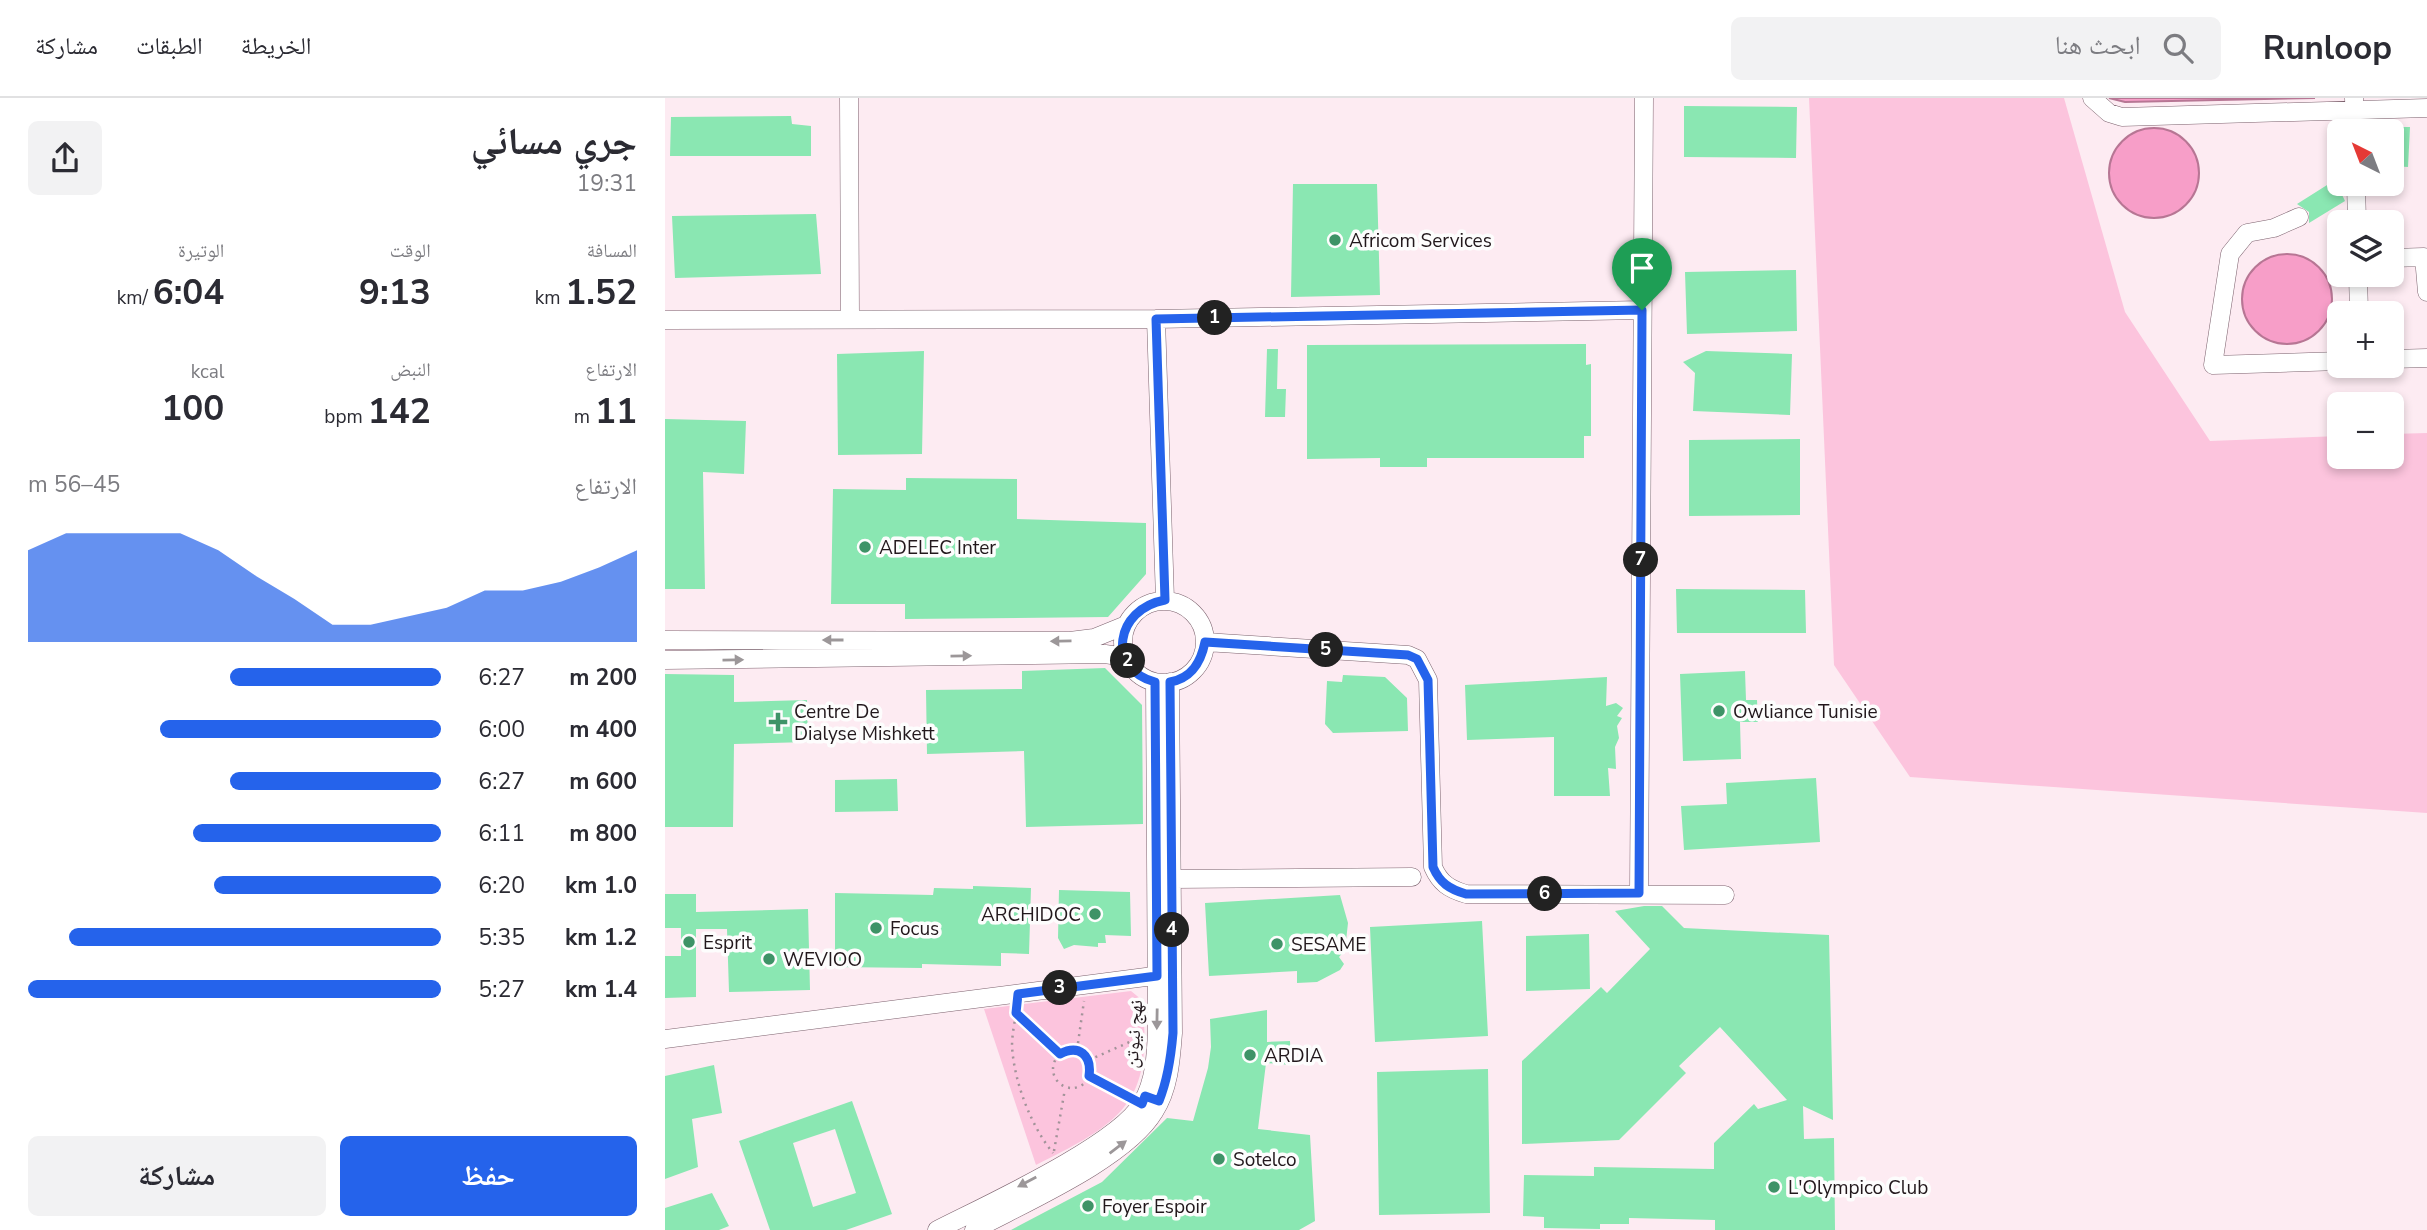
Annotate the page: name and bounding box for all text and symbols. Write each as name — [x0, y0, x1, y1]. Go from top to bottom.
search box — [1731, 17, 2221, 80]
text: Runloop — [2263, 26, 2392, 71]
text: ابحث هنا — [2055, 28, 2141, 63]
icon: search — [2159, 29, 2197, 67]
text: مشاركة — [35, 30, 98, 62]
text: الطبقات — [136, 30, 203, 62]
text: الخريطة — [241, 30, 311, 62]
text: جري مسائي — [471, 116, 637, 167]
north arrow — [2327, 119, 2405, 196]
map controls — [2327, 119, 2404, 469]
button: share — [28, 121, 102, 195]
text: 19:31 — [577, 168, 637, 199]
button: layers — [2327, 210, 2404, 287]
place label: Africom Services — [1349, 228, 1492, 254]
marker: Africom Services — [1327, 232, 1343, 248]
text: الوتيرة — [178, 238, 224, 264]
text: الوقت — [390, 238, 431, 264]
text: المسافة — [587, 238, 637, 264]
pin — [1612, 238, 1672, 310]
icon: arrive — [1623, 249, 1661, 287]
text: 6:04 — [153, 269, 224, 316]
text: 9:13 — [359, 269, 431, 316]
text: 1.52 — [565, 269, 637, 316]
text: /km — [117, 285, 153, 311]
text: km — [535, 285, 565, 311]
pin: 1 — [1197, 300, 1233, 336]
button: + — [2327, 301, 2404, 378]
text: 1 — [1209, 304, 1220, 330]
text: النبض — [390, 357, 431, 383]
text: الارتفاع — [585, 357, 637, 383]
text: kcal — [191, 359, 224, 385]
text: 100 — [161, 385, 224, 432]
text: 142 — [368, 388, 431, 435]
text: 11 — [595, 388, 637, 435]
button: − — [2327, 392, 2404, 469]
text: bpm — [324, 404, 368, 430]
text: m — [574, 404, 595, 430]
text: 45–56 m — [28, 469, 120, 500]
text: الارتفاع — [574, 471, 637, 502]
place label: ADELEC Inter — [879, 535, 996, 561]
marker: ADELEC Inter — [857, 539, 873, 555]
pin: 7 — [1623, 542, 1658, 578]
text: 7 — [1635, 546, 1646, 572]
pin: 5 — [1309, 632, 1343, 668]
one-way arrow — [822, 634, 844, 646]
one-way arrow — [1049, 635, 1071, 646]
text: 5 — [1320, 636, 1331, 662]
pin: 2 — [1111, 644, 1145, 678]
text: 2 — [1122, 647, 1133, 673]
one-way arrow — [950, 651, 972, 662]
one-way arrow — [722, 654, 744, 665]
text: 6:27 — [478, 662, 525, 693]
text: 200 m — [569, 662, 637, 693]
place label: Centre De Dialyse Mishkett — [794, 699, 935, 747]
place label: Owliance Tunisie — [1733, 699, 1878, 725]
marker: Owliance Tunisie — [1711, 703, 1727, 719]
marker: Centre De Dialyse Mishkett — [768, 712, 788, 732]
text: 6:00 — [478, 714, 525, 745]
text: 400 m — [569, 714, 637, 745]
text: 6:27 — [478, 766, 525, 797]
text: 600 m — [569, 766, 637, 797]
text: 6:11 — [478, 818, 525, 849]
text: 800 m — [569, 818, 637, 849]
text: 6:20 — [478, 870, 525, 901]
text: 1.0 km — [565, 870, 637, 901]
pin: 6 — [1527, 876, 1563, 912]
text: 6 — [1539, 880, 1550, 906]
place label: ARCHIDOC — [981, 902, 1081, 928]
marker: ARCHIDOC — [1087, 906, 1103, 922]
pin: 4 — [1155, 912, 1189, 948]
place label: Focus — [890, 916, 939, 942]
text: 4 — [1166, 916, 1177, 942]
marker: Focus — [868, 920, 884, 936]
text: 5:35 — [478, 922, 525, 953]
text: 1.2 km — [565, 922, 637, 953]
place label: Esprit — [703, 930, 752, 956]
place label: SESAME — [1291, 932, 1366, 958]
marker: Esprit — [681, 934, 697, 950]
marker: SESAME — [1269, 936, 1285, 952]
place label: WEVIOO — [783, 947, 862, 973]
marker: WEVIOO — [761, 951, 777, 967]
pin: 3 — [1043, 970, 1077, 1006]
text: 5:27 — [478, 974, 525, 1005]
text: 1.4 km — [565, 974, 637, 1005]
text: 3 — [1054, 974, 1065, 1000]
street label: نهج نيوتن — [1119, 999, 1149, 1069]
one-way arrow — [1151, 1009, 1163, 1031]
place label: ARDIA — [1264, 1043, 1324, 1069]
marker: ARDIA — [1242, 1047, 1258, 1063]
button: مشاركة — [28, 1136, 326, 1216]
button: حفظ — [340, 1136, 637, 1216]
one-way arrow — [1109, 1140, 1128, 1154]
place label: Sotelco — [1233, 1147, 1297, 1173]
marker: Sotelco — [1211, 1151, 1227, 1167]
place label: L'Olympico Club — [1788, 1175, 1928, 1201]
one-way arrow — [1016, 1176, 1036, 1188]
marker: L'Olympico Club — [1766, 1179, 1782, 1195]
place label: Foyer Espoir — [1102, 1194, 1207, 1220]
marker: Foyer Espoir — [1080, 1198, 1096, 1214]

